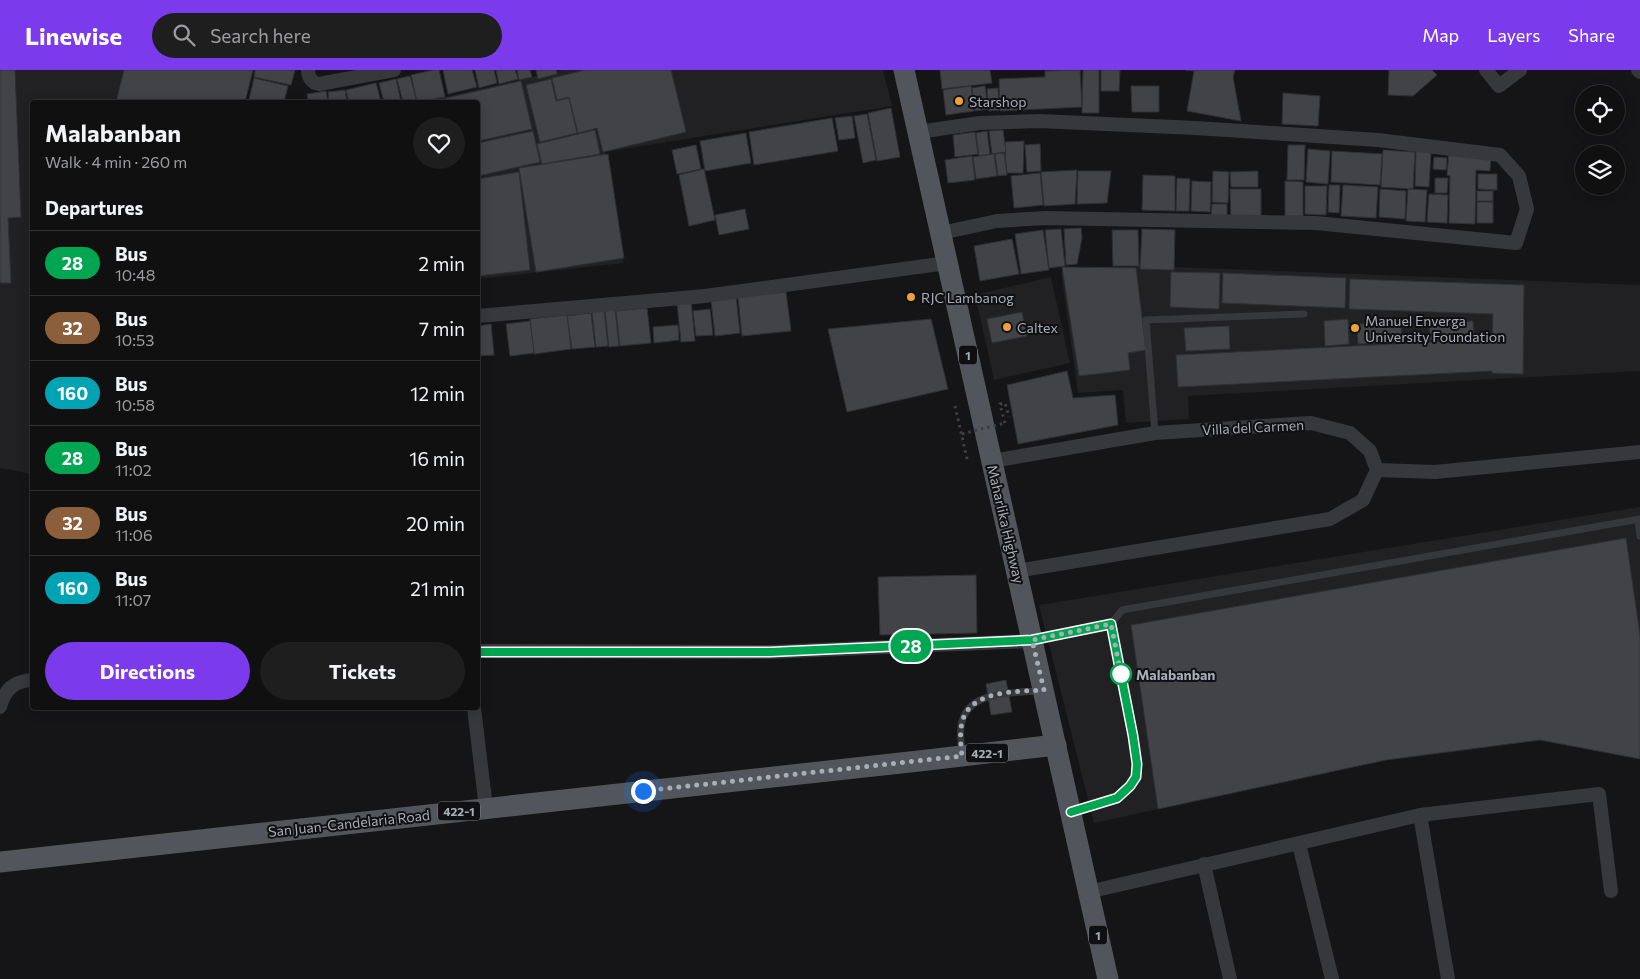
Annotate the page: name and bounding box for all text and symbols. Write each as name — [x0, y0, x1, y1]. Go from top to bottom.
search box — [152, 13, 502, 58]
text: Linewise — [25, 21, 122, 50]
icon: search — [170, 21, 198, 49]
text: Search here — [210, 24, 311, 47]
text: Map — [1422, 24, 1459, 46]
text: Layers — [1487, 24, 1540, 46]
text: Share — [1568, 24, 1615, 46]
map controls — [1575, 85, 1625, 195]
button: locate — [1575, 85, 1625, 135]
place label: Starshop — [969, 93, 1027, 110]
marker: Starshop — [953, 95, 965, 107]
button: heart — [413, 117, 465, 169]
text: Malabanban — [45, 118, 181, 147]
button: layers — [1575, 145, 1625, 195]
text: Walk · 4 min · 260 m — [45, 152, 187, 171]
text: Departures — [45, 196, 143, 219]
text: Bus — [115, 242, 147, 265]
text: 28 — [62, 252, 83, 274]
text: 2 min — [418, 252, 465, 275]
text: 10:48 — [115, 265, 155, 284]
place label: RJC Lambanog — [921, 289, 1014, 306]
marker: RJC Lambanog — [905, 291, 917, 303]
text: Bus — [115, 307, 147, 330]
place label: Manuel Enverga University Foundation — [1365, 312, 1505, 345]
text: 32 — [62, 317, 83, 339]
text: 7 min — [419, 317, 465, 340]
place label: Caltex — [1017, 319, 1058, 336]
marker: Caltex — [1001, 321, 1013, 333]
marker: Manuel Enverga University Foundation — [1349, 322, 1361, 334]
text: 10:53 — [115, 330, 154, 349]
road number: 1 — [959, 346, 977, 364]
text: Bus — [115, 372, 147, 395]
text: 160 — [57, 382, 88, 404]
text: 12 min — [410, 382, 465, 405]
text: 10:58 — [115, 395, 155, 414]
street label: Villa del Carmen — [1202, 416, 1304, 438]
text: Bus — [115, 437, 147, 460]
text: 28 — [62, 447, 83, 469]
text: 16 min — [409, 447, 465, 470]
text: 11:02 — [115, 460, 152, 479]
street label: Maharlika Highway — [984, 463, 1028, 585]
text: Bus — [115, 502, 147, 525]
text: 32 — [62, 512, 83, 534]
text: 20 min — [406, 512, 465, 535]
text: 11:06 — [115, 525, 153, 544]
text: Bus — [115, 567, 147, 590]
text: 160 — [57, 577, 88, 599]
text: 21 min — [410, 577, 465, 600]
text: 11:07 — [115, 590, 151, 609]
line badge: 28 — [888, 630, 934, 662]
text: 28 — [900, 635, 922, 657]
button: Directions — [45, 642, 250, 700]
button: Tickets — [260, 642, 465, 700]
marker: Malabanban — [1110, 663, 1132, 685]
place label: Malabanban — [1136, 666, 1215, 683]
road number: 422-1 — [966, 744, 1008, 762]
your location — [631, 779, 656, 804]
road number: 422-1 — [438, 801, 480, 820]
street label: San Juan-Candelaria Road — [267, 806, 431, 840]
road number: 1 — [1089, 926, 1107, 944]

